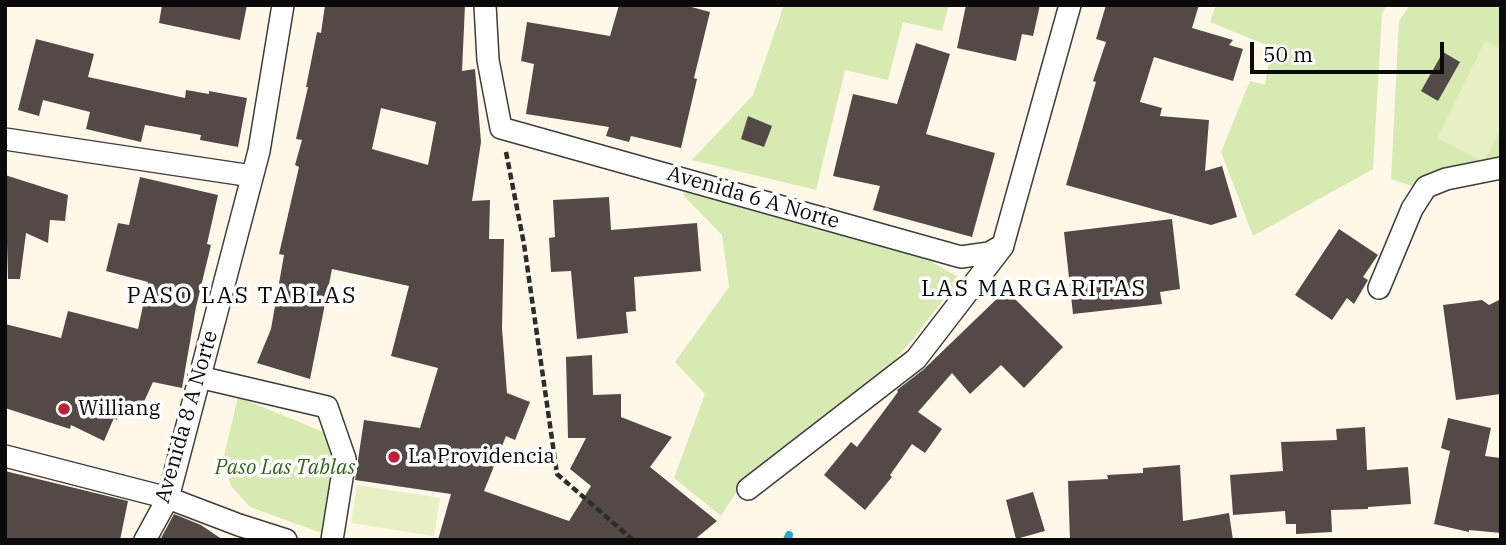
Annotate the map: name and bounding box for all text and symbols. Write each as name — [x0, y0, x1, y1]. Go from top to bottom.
scale bar — [1254, 28, 1448, 72]
text: 50 m — [1263, 40, 1313, 68]
street label: Avenida 6 A Norte — [664, 161, 842, 235]
district label: LAS MARGARITAS — [923, 275, 1145, 303]
district label: PASO LAS TABLAS — [128, 282, 356, 310]
street label: Avenida 8 A Norte — [150, 328, 224, 506]
place label: Williang — [78, 396, 160, 422]
marker: Williang — [56, 401, 72, 417]
place label: La Providencia — [408, 444, 555, 470]
marker: La Providencia — [386, 449, 402, 465]
park label: Paso Las Tablas — [215, 455, 355, 481]

